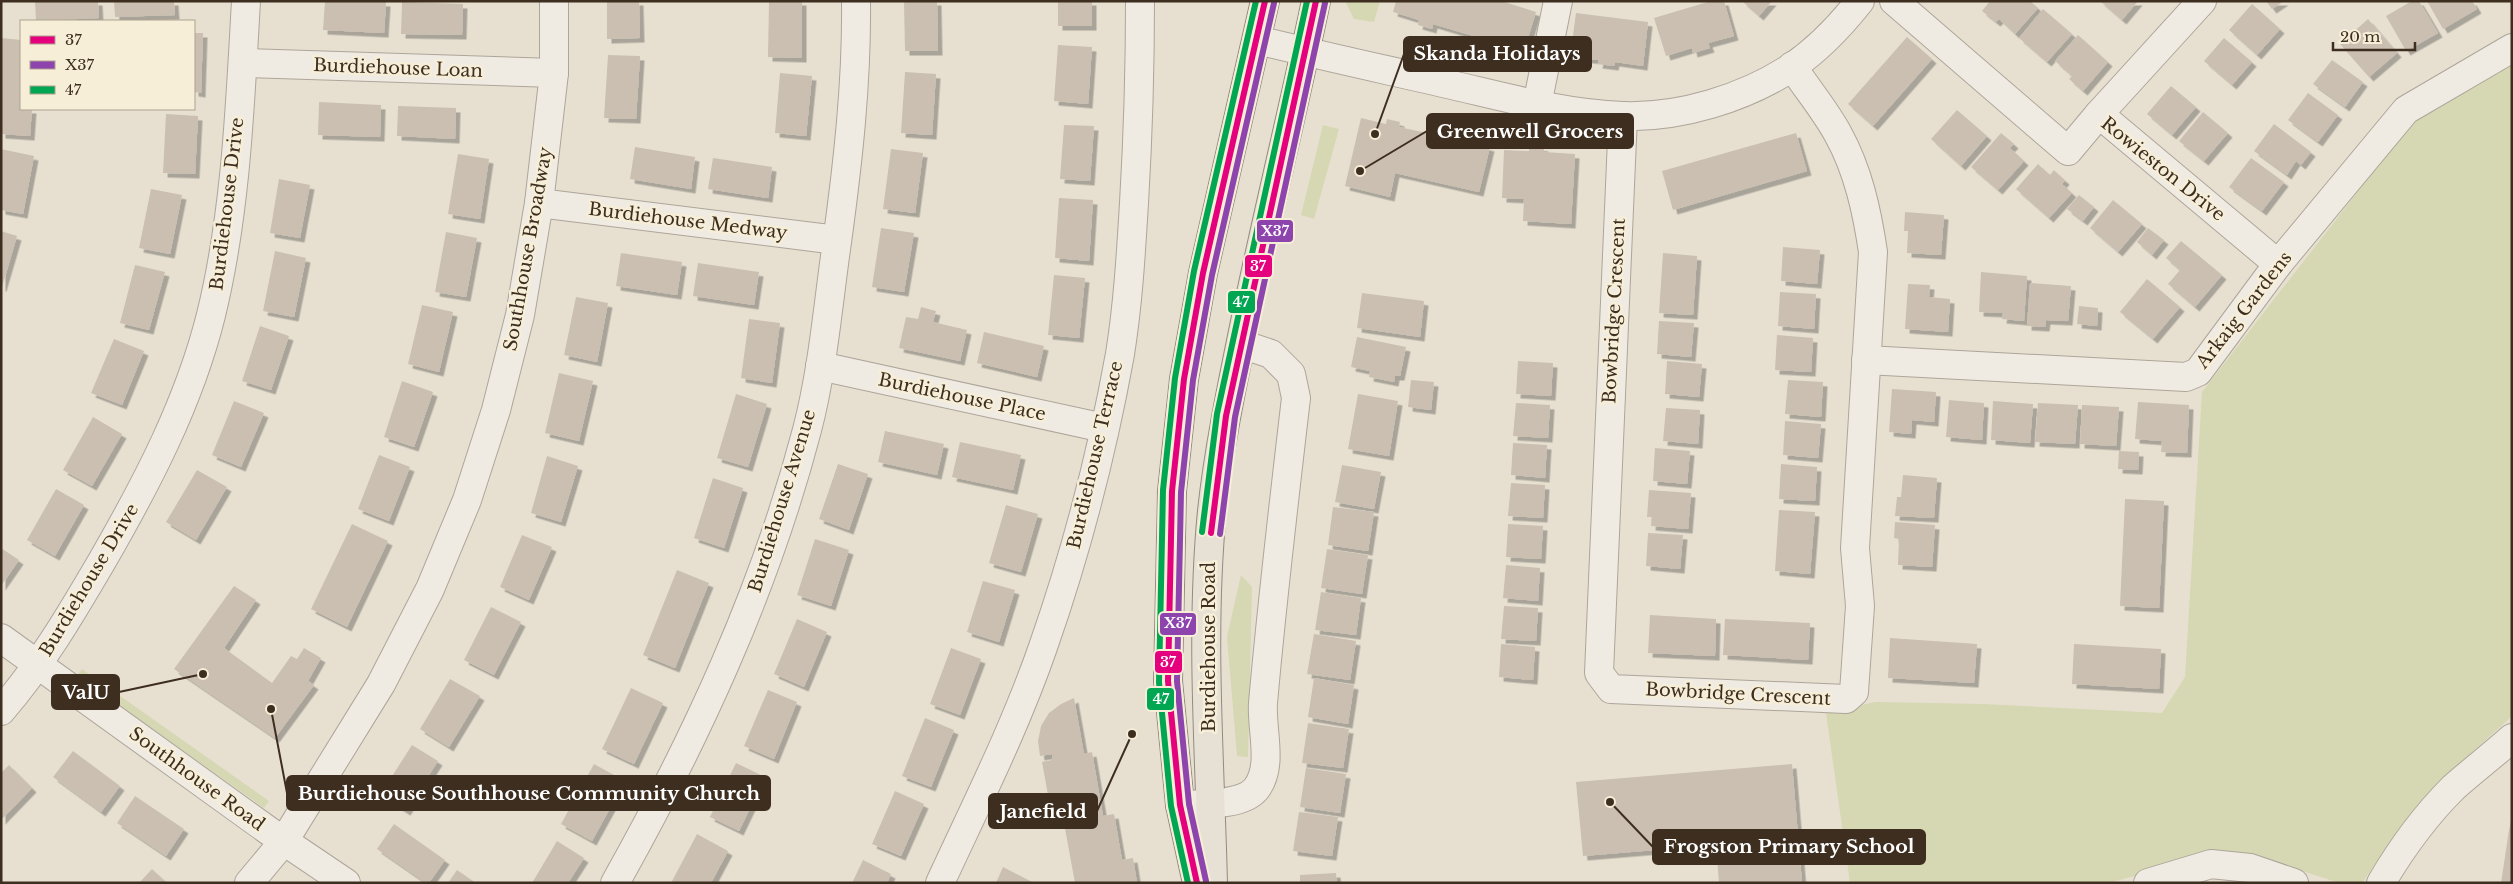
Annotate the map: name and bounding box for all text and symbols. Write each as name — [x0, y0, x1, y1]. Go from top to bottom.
legend — [20, 20, 195, 110]
scale bar — [2333, 20, 2416, 52]
text: 20 m — [2340, 27, 2380, 46]
text: 37 — [65, 30, 82, 49]
callout: Skanda Holidays — [1404, 37, 1591, 71]
text: Skanda Holidays — [1413, 42, 1581, 65]
street label: Burdiehouse Loan — [313, 54, 483, 82]
text: X37 — [65, 55, 95, 74]
text: 47 — [65, 80, 82, 99]
street label: Rowieston Drive — [2097, 112, 2229, 226]
callout: Greenwell Grocers — [1427, 114, 1633, 148]
street label: Burdiehouse Drive — [205, 116, 249, 292]
text: Greenwell Grocers — [1437, 120, 1623, 143]
street label: Southhouse Broadway — [499, 145, 557, 353]
street label: Burdiehouse Medway — [587, 198, 789, 244]
street label: Bowbridge Crescent — [1598, 217, 1630, 404]
line badge: X37 — [1256, 219, 1294, 243]
text: X37 — [1260, 222, 1290, 240]
street label: Arkaig Gardens — [2191, 247, 2297, 374]
line badge: 37 — [1244, 254, 1273, 278]
text: 37 — [1250, 257, 1267, 275]
line badge: 47 — [1227, 290, 1256, 314]
text: 47 — [1233, 293, 1250, 311]
street label: Burdiehouse Terrace — [1063, 359, 1127, 551]
street label: Burdiehouse Place — [876, 368, 1048, 426]
street label: Burdiehouse Avenue — [744, 407, 820, 595]
street label: Burdiehouse Drive — [35, 500, 143, 660]
street label: Burdiehouse Road — [1198, 562, 1220, 732]
line badge: X37 — [1159, 612, 1197, 636]
text: X37 — [1163, 614, 1193, 632]
line badge: 37 — [1154, 650, 1183, 674]
text: 37 — [1160, 653, 1177, 671]
callout: ValU — [52, 675, 119, 709]
street label: Bowbridge Crescent — [1645, 678, 1832, 710]
text: ValU — [61, 681, 110, 704]
line badge: 47 — [1146, 687, 1175, 711]
text: 47 — [1153, 690, 1170, 708]
street label: Southhouse Road — [125, 722, 269, 836]
callout: Burdiehouse Southhouse Community Church — [287, 776, 770, 810]
text: Burdiehouse Southhouse Community Church — [298, 782, 761, 805]
callout: Janefield — [989, 794, 1097, 828]
text: Janefield — [995, 800, 1087, 823]
callout: Frogston Primary School — [1653, 830, 1925, 864]
text: Frogston Primary School — [1664, 835, 1915, 858]

